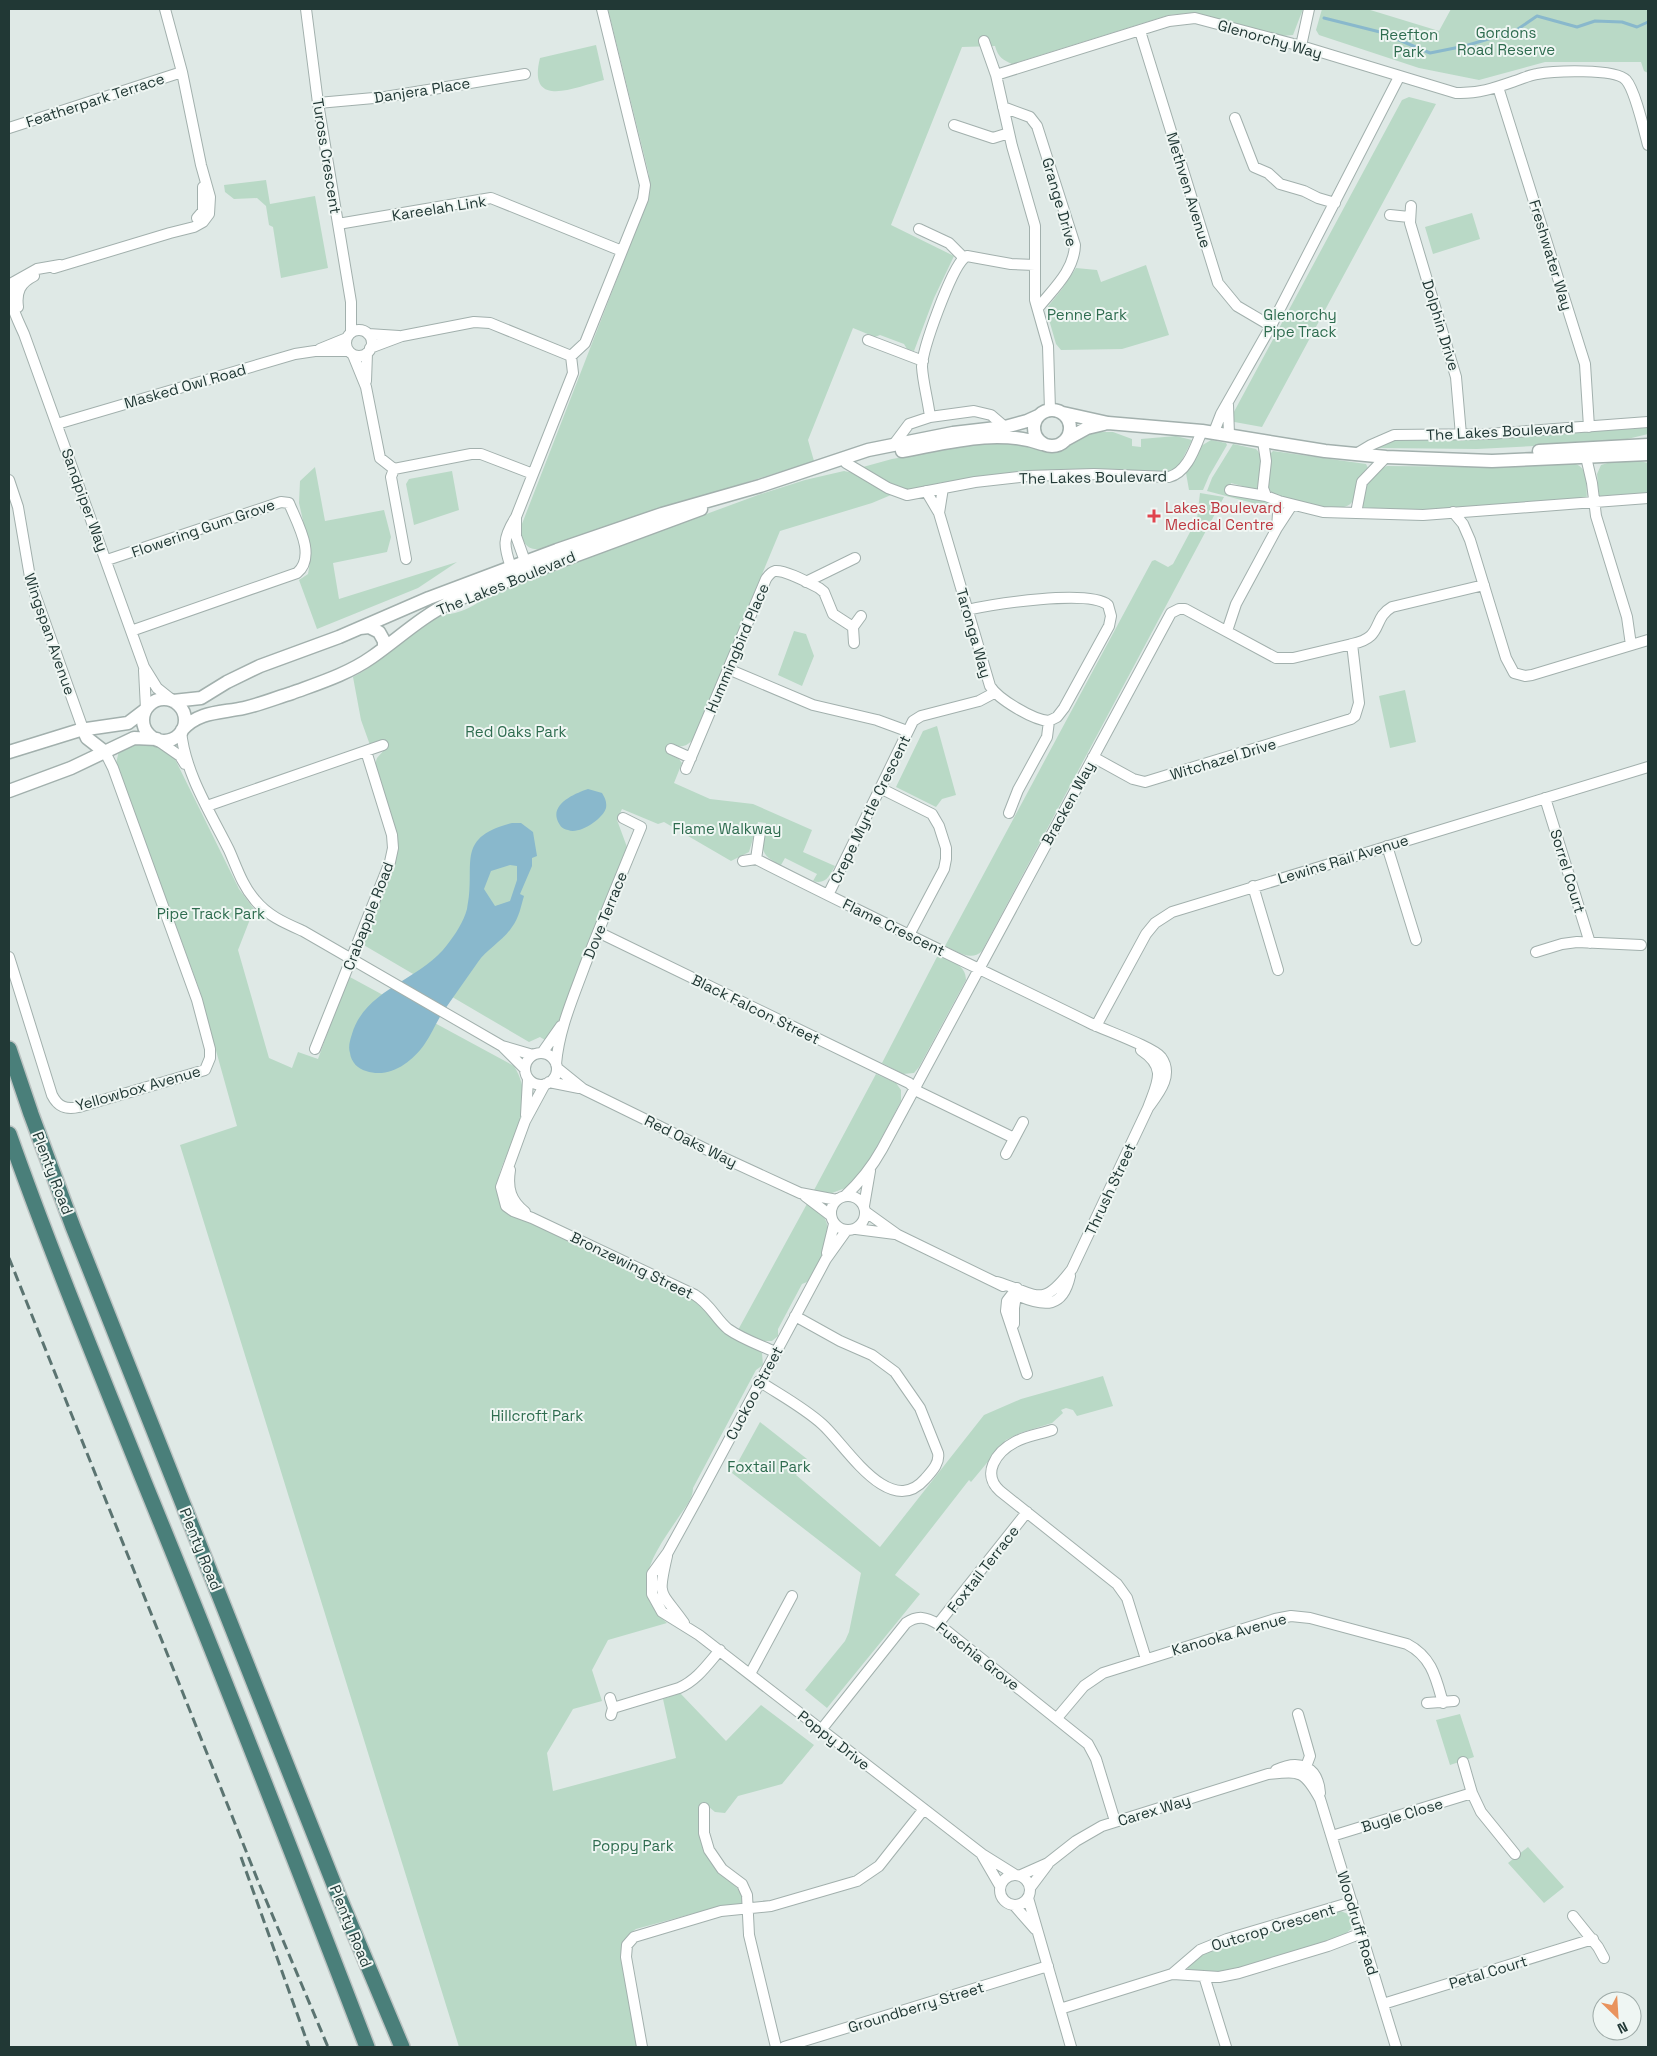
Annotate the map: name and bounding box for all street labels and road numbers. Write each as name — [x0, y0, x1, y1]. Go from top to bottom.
street label: Glenorchy Way — [1216, 15, 1324, 63]
street label: Featherpark Terrace — [23, 69, 167, 131]
street label: Danjera Place — [373, 73, 472, 107]
street label: Tuross Crescent — [308, 97, 346, 215]
street label: Methven Avenue — [1162, 130, 1216, 250]
street label: Grange Drive — [1038, 155, 1082, 249]
street label: Kareelah Link — [390, 191, 488, 225]
street label: Freshwater Way — [1525, 197, 1577, 313]
street label: Dolphin Drive — [1418, 277, 1464, 373]
street label: Masked Owl Road — [122, 360, 248, 412]
street label: The Lakes Boulevard — [1426, 418, 1574, 444]
street label: Sandpiper Way — [58, 446, 112, 554]
street label: The Lakes Boulevard — [1019, 466, 1167, 488]
street label: Flowering Gum Grove — [129, 494, 277, 561]
street label: The Lakes Boulevard — [434, 546, 578, 620]
street label: Wingspan Avenue — [20, 571, 80, 698]
street label: Hummingbird Place — [701, 580, 773, 715]
street label: Taronga Way — [952, 586, 996, 680]
street label: Crepe Myrtle Crescent — [826, 732, 914, 886]
street label: Witchazel Drive — [1168, 734, 1279, 784]
street label: Bracken Way — [1037, 758, 1099, 848]
street label: Sorrel Court — [1546, 827, 1590, 915]
street label: Lewins Rail Avenue — [1275, 830, 1411, 888]
street label: Crabapple Road — [339, 859, 397, 973]
street label: Dove Terrace — [579, 868, 631, 961]
street label: Flame Crescent — [840, 894, 948, 960]
street label: Black Falcon Street — [689, 970, 823, 1048]
street label: Yellowbox Avenue — [73, 1061, 203, 1115]
street label: Red Oaks Way — [642, 1110, 740, 1172]
street label: Plenty Road — [28, 1129, 78, 1217]
street label: Thrush Street — [1080, 1140, 1140, 1238]
street label: Bronzewing Street — [568, 1227, 697, 1303]
street label: Cuckoo Street — [721, 1343, 787, 1443]
street label: Plenty Road — [176, 1505, 226, 1593]
street label: Foxtail Terrace — [943, 1521, 1023, 1616]
street label: Kanooka Avenue — [1169, 1608, 1289, 1659]
street label: Fuschia Grove — [933, 1618, 1024, 1694]
street label: Poppy Drive — [794, 1706, 874, 1774]
street label: Carex Way — [1115, 1790, 1193, 1830]
street label: Bugle Close — [1359, 1794, 1445, 1836]
street label: Woodruff Road — [1333, 1869, 1383, 1977]
street label: Plenty Road — [326, 1882, 376, 1970]
street label: Outcrop Crescent — [1209, 1899, 1337, 1955]
street label: Petal Court — [1446, 1951, 1530, 1993]
street label: Groundberry Street — [846, 1977, 986, 2037]

